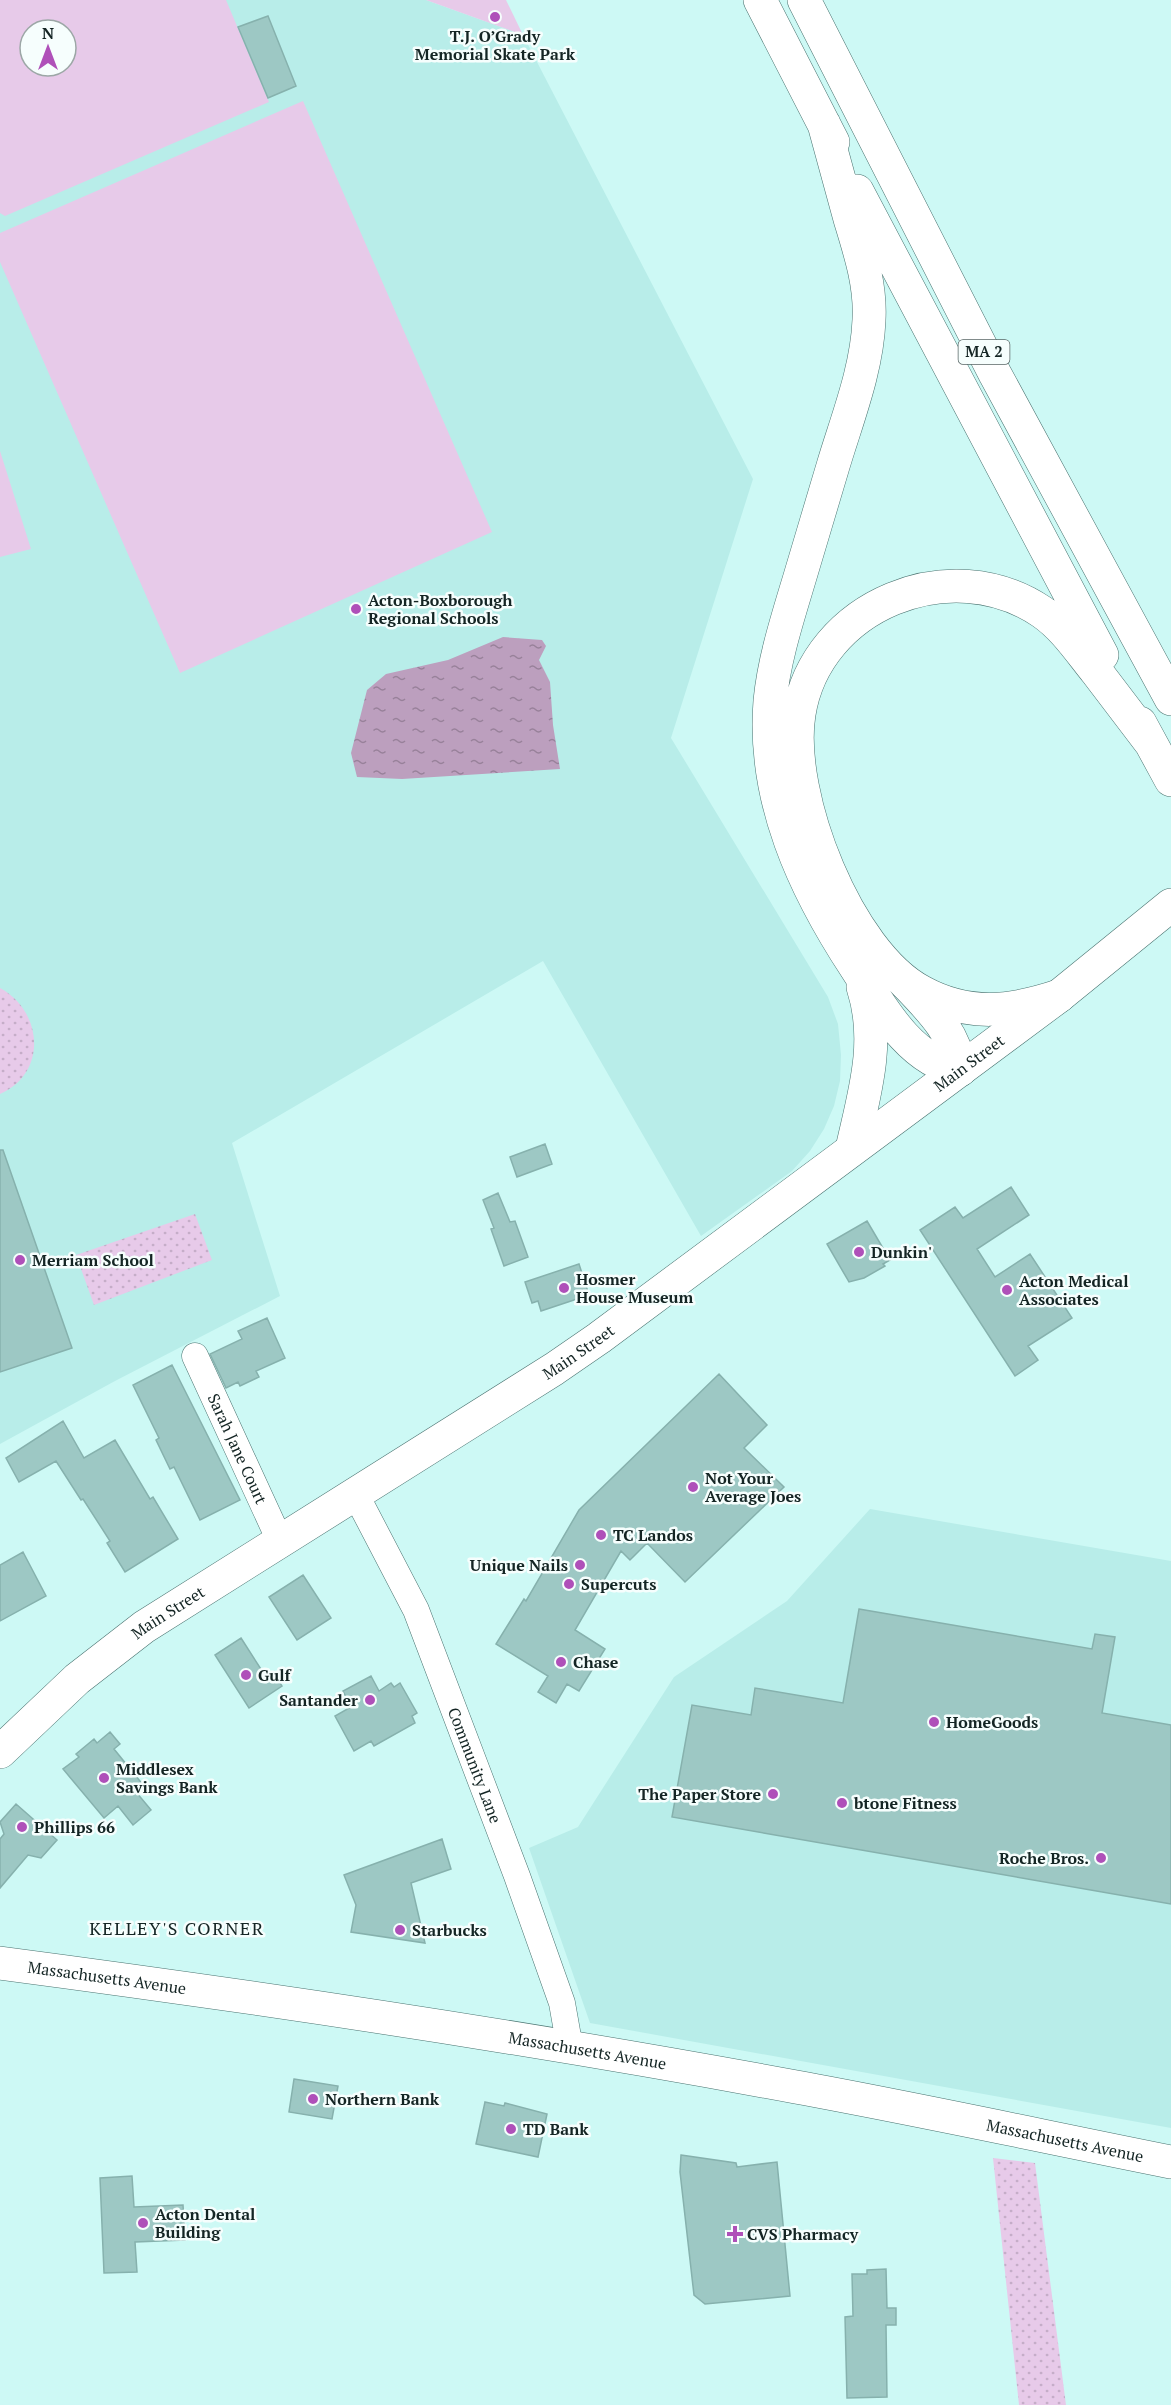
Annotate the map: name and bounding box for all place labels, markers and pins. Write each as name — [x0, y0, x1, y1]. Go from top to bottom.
marker: T.J. O’Grady Memorial Skate Park — [488, 10, 502, 24]
place label: T.J. O’Grady Memorial Skate Park — [415, 25, 576, 65]
place label: Acton-Boxborough Regional Schools — [368, 589, 513, 629]
marker: Acton-Boxborough Regional Schools — [349, 602, 363, 616]
place label: Dunkin' — [871, 1241, 932, 1263]
marker: Dunkin' — [852, 1245, 866, 1259]
place label: Merriam School — [32, 1249, 154, 1271]
marker: Merriam School — [13, 1253, 27, 1267]
place label: Hosmer House Museum — [576, 1268, 694, 1308]
place label: Acton Medical Associates — [1019, 1270, 1129, 1310]
marker: Hosmer House Museum — [557, 1281, 571, 1295]
marker: Acton Medical Associates — [1000, 1283, 1014, 1297]
place label: Not Your Average Joes — [705, 1467, 801, 1507]
marker: Not Your Average Joes — [686, 1480, 700, 1494]
place label: TC Landos — [613, 1524, 693, 1546]
marker: TC Landos — [594, 1528, 608, 1542]
place label: Unique Nails — [470, 1554, 568, 1576]
marker: Unique Nails — [573, 1558, 587, 1572]
place label: Supercuts — [581, 1573, 656, 1595]
marker: Supercuts — [562, 1577, 576, 1591]
place label: Chase — [573, 1651, 619, 1673]
marker: Chase — [554, 1655, 568, 1669]
place label: Gulf — [258, 1664, 293, 1686]
marker: Gulf — [239, 1668, 253, 1682]
place label: Santander — [279, 1689, 358, 1711]
marker: Santander — [363, 1693, 377, 1707]
place label: HomeGoods — [946, 1711, 1038, 1733]
marker: HomeGoods — [927, 1715, 941, 1729]
place label: Middlesex Savings Bank — [116, 1758, 218, 1798]
marker: Middlesex Savings Bank — [97, 1771, 111, 1785]
place label: The Paper Store — [638, 1783, 761, 1805]
marker: The Paper Store — [766, 1787, 780, 1801]
place label: btone Fitness — [853, 1792, 957, 1814]
marker: btone Fitness — [835, 1796, 849, 1810]
place label: Phillips 66 — [34, 1816, 115, 1838]
marker: Phillips 66 — [15, 1820, 29, 1834]
place label: Roche Bros. — [999, 1847, 1089, 1869]
marker: Roche Bros. — [1094, 1851, 1108, 1865]
place label: Starbucks — [412, 1919, 487, 1941]
marker: Starbucks — [393, 1923, 407, 1937]
place label: Northern Bank — [325, 2088, 440, 2110]
marker: Northern Bank — [306, 2092, 320, 2106]
place label: TD Bank — [523, 2118, 589, 2140]
marker: TD Bank — [504, 2122, 518, 2136]
place label: Acton Dental Building — [155, 2203, 255, 2243]
marker: Acton Dental Building — [136, 2216, 150, 2230]
place label: CVS Pharmacy — [747, 2223, 859, 2245]
marker: CVS Pharmacy — [728, 2227, 742, 2241]

